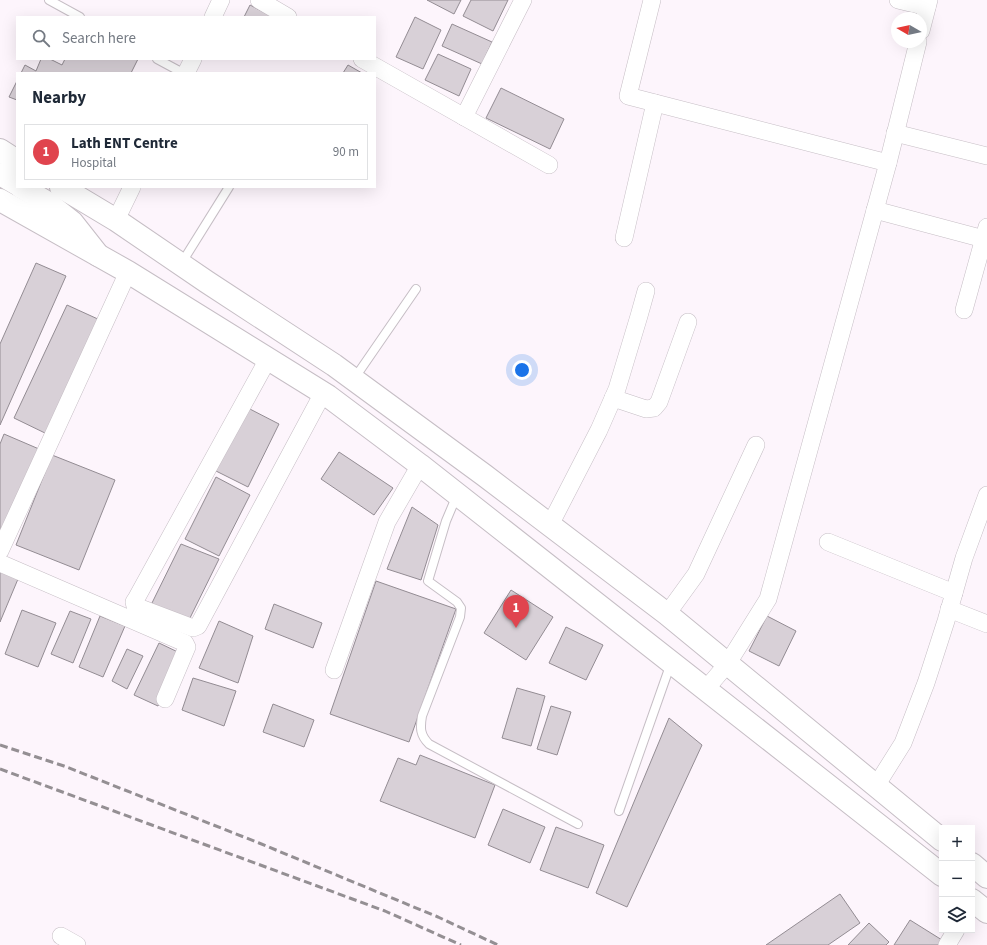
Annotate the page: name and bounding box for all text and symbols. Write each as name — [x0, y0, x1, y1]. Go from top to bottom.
north arrow — [891, 12, 927, 48]
search box — [16, 16, 376, 60]
icon: search — [30, 27, 52, 49]
text: Search here — [62, 28, 136, 49]
text: Nearby — [32, 86, 86, 110]
text: Lath ENT Centre — [71, 133, 178, 154]
text: 1 — [43, 143, 49, 161]
text: 90 m — [333, 143, 359, 161]
text: Hospital — [71, 154, 116, 172]
your location — [512, 360, 532, 380]
pin: 1 — [503, 595, 529, 628]
map controls — [939, 825, 975, 933]
button: + — [939, 825, 975, 861]
button: − — [939, 861, 975, 897]
button: layers — [939, 897, 975, 933]

